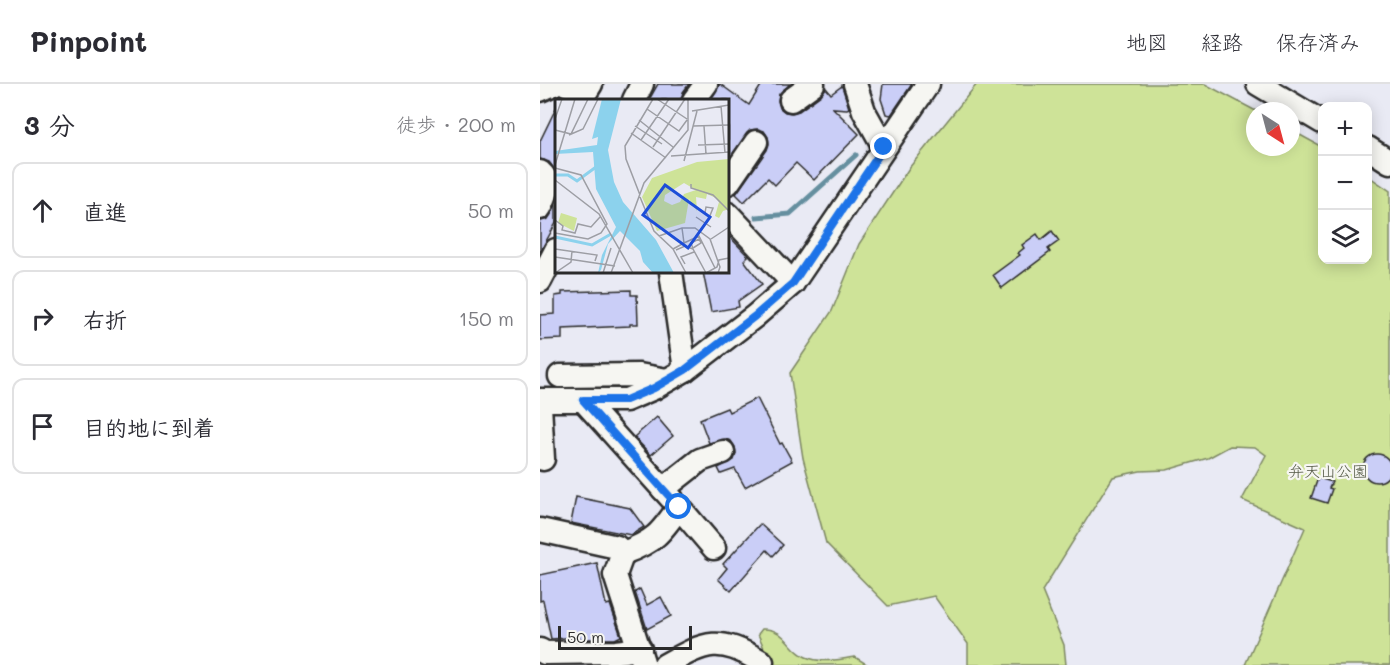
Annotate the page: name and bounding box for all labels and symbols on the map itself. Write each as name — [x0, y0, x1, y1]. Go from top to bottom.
inset map — [555, 99, 729, 273]
north arrow — [1246, 102, 1300, 156]
route end — [870, 133, 896, 159]
park label: 弁天山公園 — [1288, 460, 1368, 481]
route start — [665, 493, 691, 519]
scale bar — [558, 623, 692, 650]

